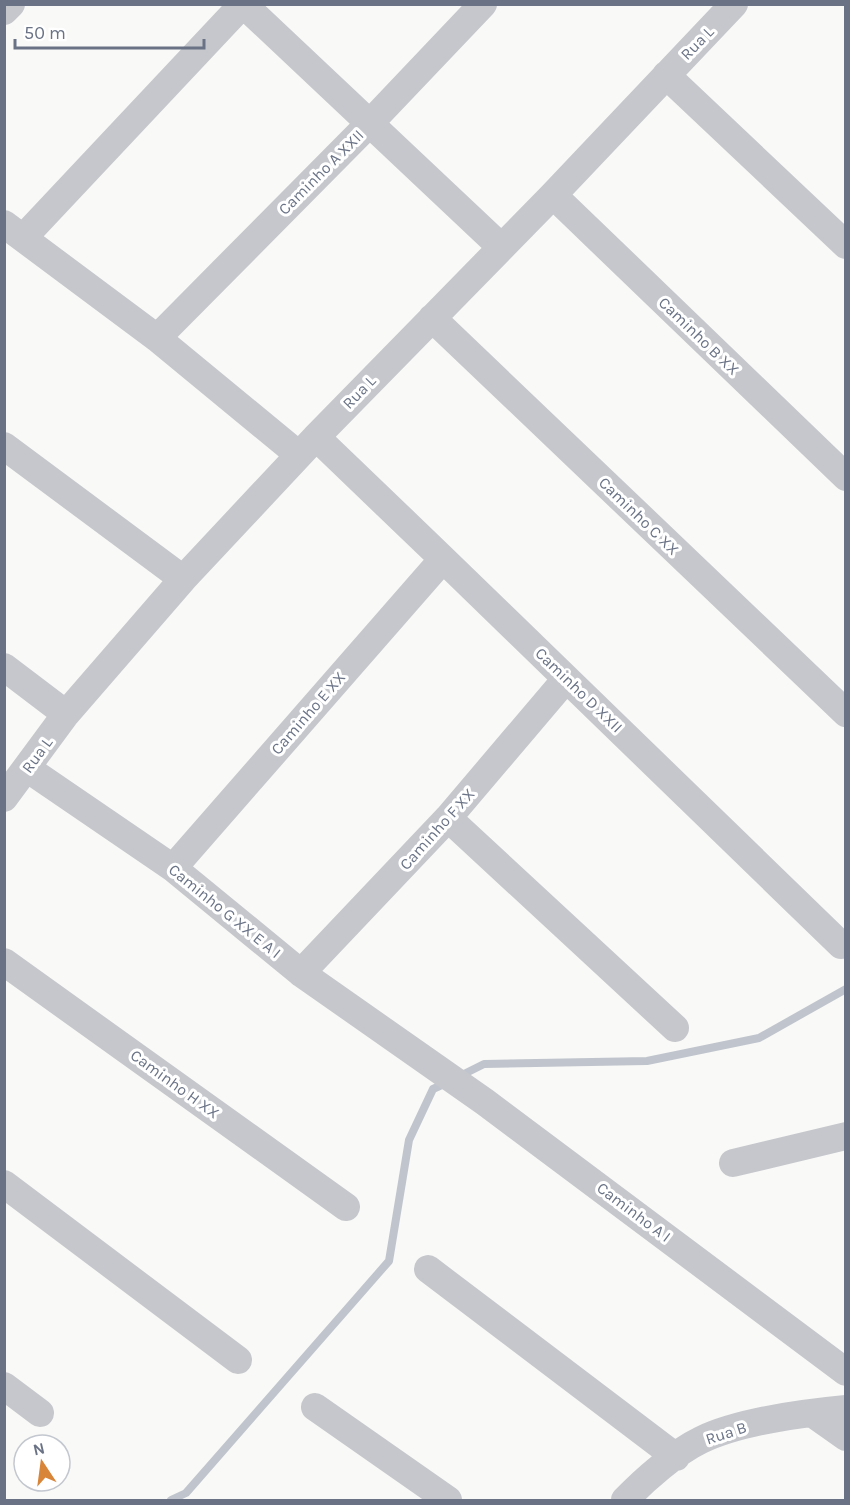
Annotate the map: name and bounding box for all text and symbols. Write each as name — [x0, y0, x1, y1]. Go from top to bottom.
scale bar — [15, 12, 204, 50]
text: 50 m — [24, 22, 66, 44]
street label: Rua L — [676, 22, 718, 64]
street label: Caminho A XXII — [274, 125, 368, 219]
street label: Caminho B XX — [655, 293, 743, 379]
street label: Rua L — [338, 371, 380, 413]
street label: Caminho C XX — [595, 473, 683, 559]
street label: Caminho D XXII — [531, 644, 627, 736]
street label: Caminho E XX — [267, 668, 349, 758]
street label: Rua L — [18, 733, 57, 777]
street label: Caminho F XX — [396, 784, 478, 874]
street label: Caminho G XX E A I — [165, 860, 285, 962]
street label: Caminho H XX — [127, 1045, 223, 1123]
street label: Caminho A I — [593, 1178, 675, 1246]
street label: Rua B — [703, 1417, 749, 1449]
north arrow — [12, 1433, 72, 1493]
text: N — [31, 1438, 46, 1459]

